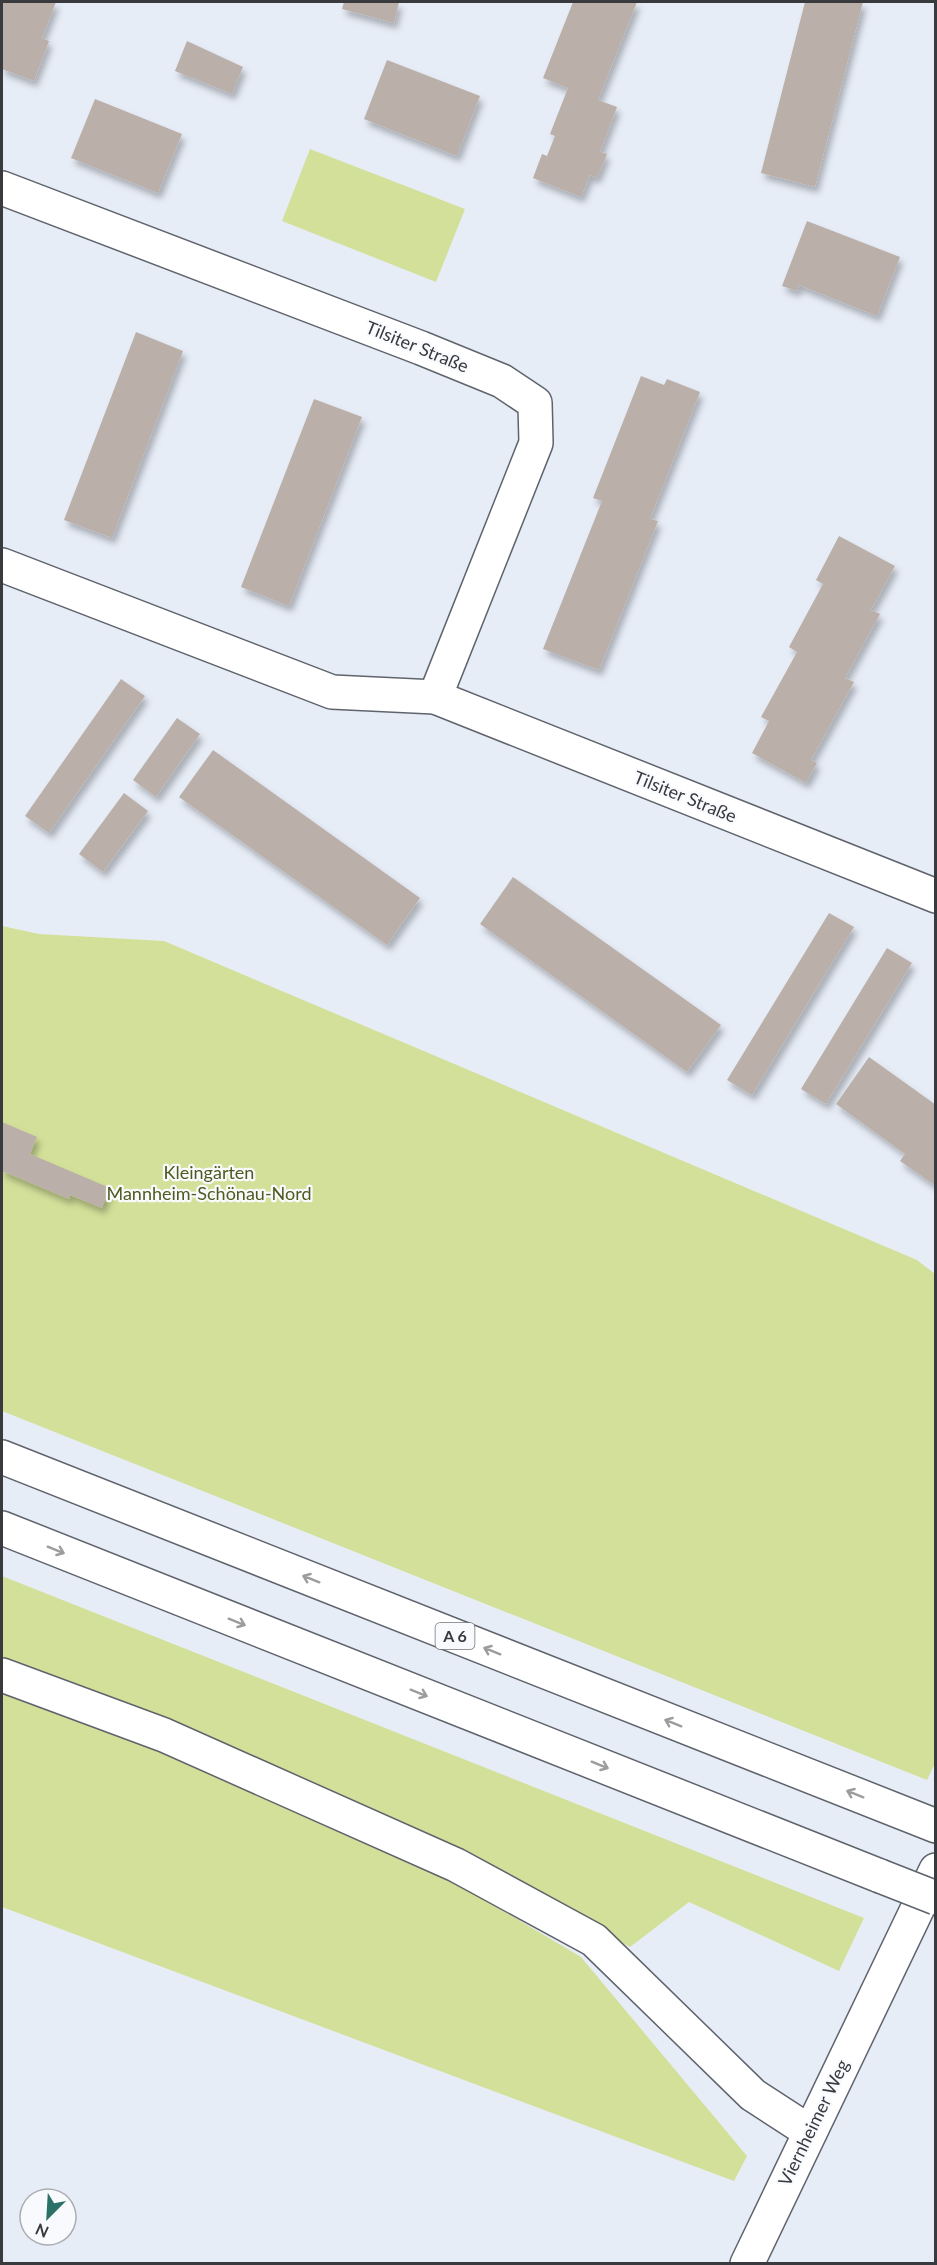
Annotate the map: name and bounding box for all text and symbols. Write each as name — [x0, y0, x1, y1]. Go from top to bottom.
street label: Tilsiter Straße — [363, 315, 472, 377]
street label: Tilsiter Straße — [631, 765, 740, 827]
park label: Kleingärten Mannheim-Schönau-Nord — [106, 1161, 312, 1204]
one-way arrow — [46, 1545, 65, 1556]
one-way arrow — [302, 1573, 320, 1584]
one-way arrow — [227, 1617, 246, 1628]
road number: A 6 — [436, 1623, 474, 1649]
one-way arrow — [483, 1645, 502, 1656]
one-way arrow — [409, 1688, 427, 1699]
one-way arrow — [665, 1716, 683, 1727]
one-way arrow — [590, 1760, 609, 1771]
one-way arrow — [846, 1788, 864, 1799]
street label: Viernheimer Weg — [773, 2056, 853, 2189]
north arrow — [18, 2187, 78, 2247]
text: N — [32, 2220, 51, 2242]

